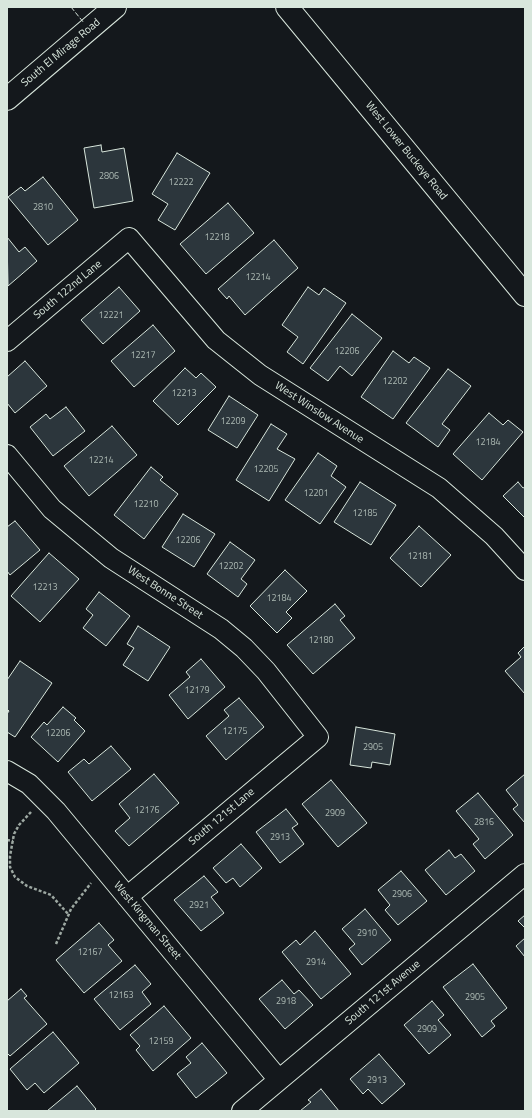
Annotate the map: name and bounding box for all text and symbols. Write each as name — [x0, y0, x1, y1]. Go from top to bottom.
street label: South El Mirage Road — [19, 16, 103, 90]
street label: West Lower Buckeye Road — [362, 99, 450, 203]
house number: 2806 — [99, 172, 119, 182]
house number: 12222 — [168, 178, 194, 188]
house number: 2810 — [33, 203, 53, 213]
house number: 12218 — [204, 233, 230, 243]
street label: South 122nd Lane — [31, 258, 105, 322]
house number: 12214 — [245, 273, 271, 283]
house number: 12221 — [98, 311, 124, 321]
house number: 12206 — [334, 347, 360, 357]
house number: 12217 — [130, 351, 156, 361]
house number: 12202 — [382, 377, 408, 387]
street label: West Winslow Avenue — [272, 379, 366, 447]
house number: 12213 — [171, 389, 197, 399]
house number: 12209 — [220, 417, 246, 427]
house number: 12184 — [475, 438, 501, 448]
house number: 12214 — [88, 456, 114, 466]
house number: 12205 — [253, 465, 279, 475]
house number: 12201 — [303, 489, 329, 499]
house number: 12210 — [133, 500, 159, 510]
house number: 12185 — [352, 509, 378, 519]
house number: 12206 — [175, 536, 201, 546]
house number: 12181 — [407, 552, 433, 562]
house number: 12202 — [218, 562, 244, 572]
street label: West Bonne Street — [125, 564, 205, 622]
house number: 12213 — [32, 583, 58, 593]
house number: 12184 — [266, 594, 292, 604]
house number: 12180 — [308, 636, 334, 646]
house number: 12179 — [184, 686, 210, 696]
house number: 12175 — [222, 727, 248, 737]
house number: 12206 — [45, 729, 71, 739]
house number: 2905 — [363, 743, 383, 753]
street label: South 121st Lane — [186, 786, 258, 848]
house number: 12176 — [134, 806, 160, 816]
house number: 2909 — [325, 809, 345, 819]
house number: 2816 — [474, 818, 494, 828]
house number: 2913 — [270, 833, 290, 843]
street label: West Kingman Street — [110, 879, 184, 963]
house number: 2906 — [392, 890, 412, 900]
house number: 2921 — [189, 901, 209, 911]
house number: 2910 — [357, 929, 377, 939]
house number: 12167 — [77, 948, 103, 958]
house number: 2914 — [306, 958, 326, 968]
street label: South 121st Avenue — [343, 958, 423, 1028]
house number: 12163 — [108, 991, 134, 1001]
house number: 2905 — [465, 993, 485, 1003]
house number: 2918 — [276, 997, 296, 1007]
house number: 2909 — [417, 1025, 437, 1035]
house number: 12159 — [148, 1037, 174, 1047]
house number: 2913 — [367, 1076, 387, 1086]

